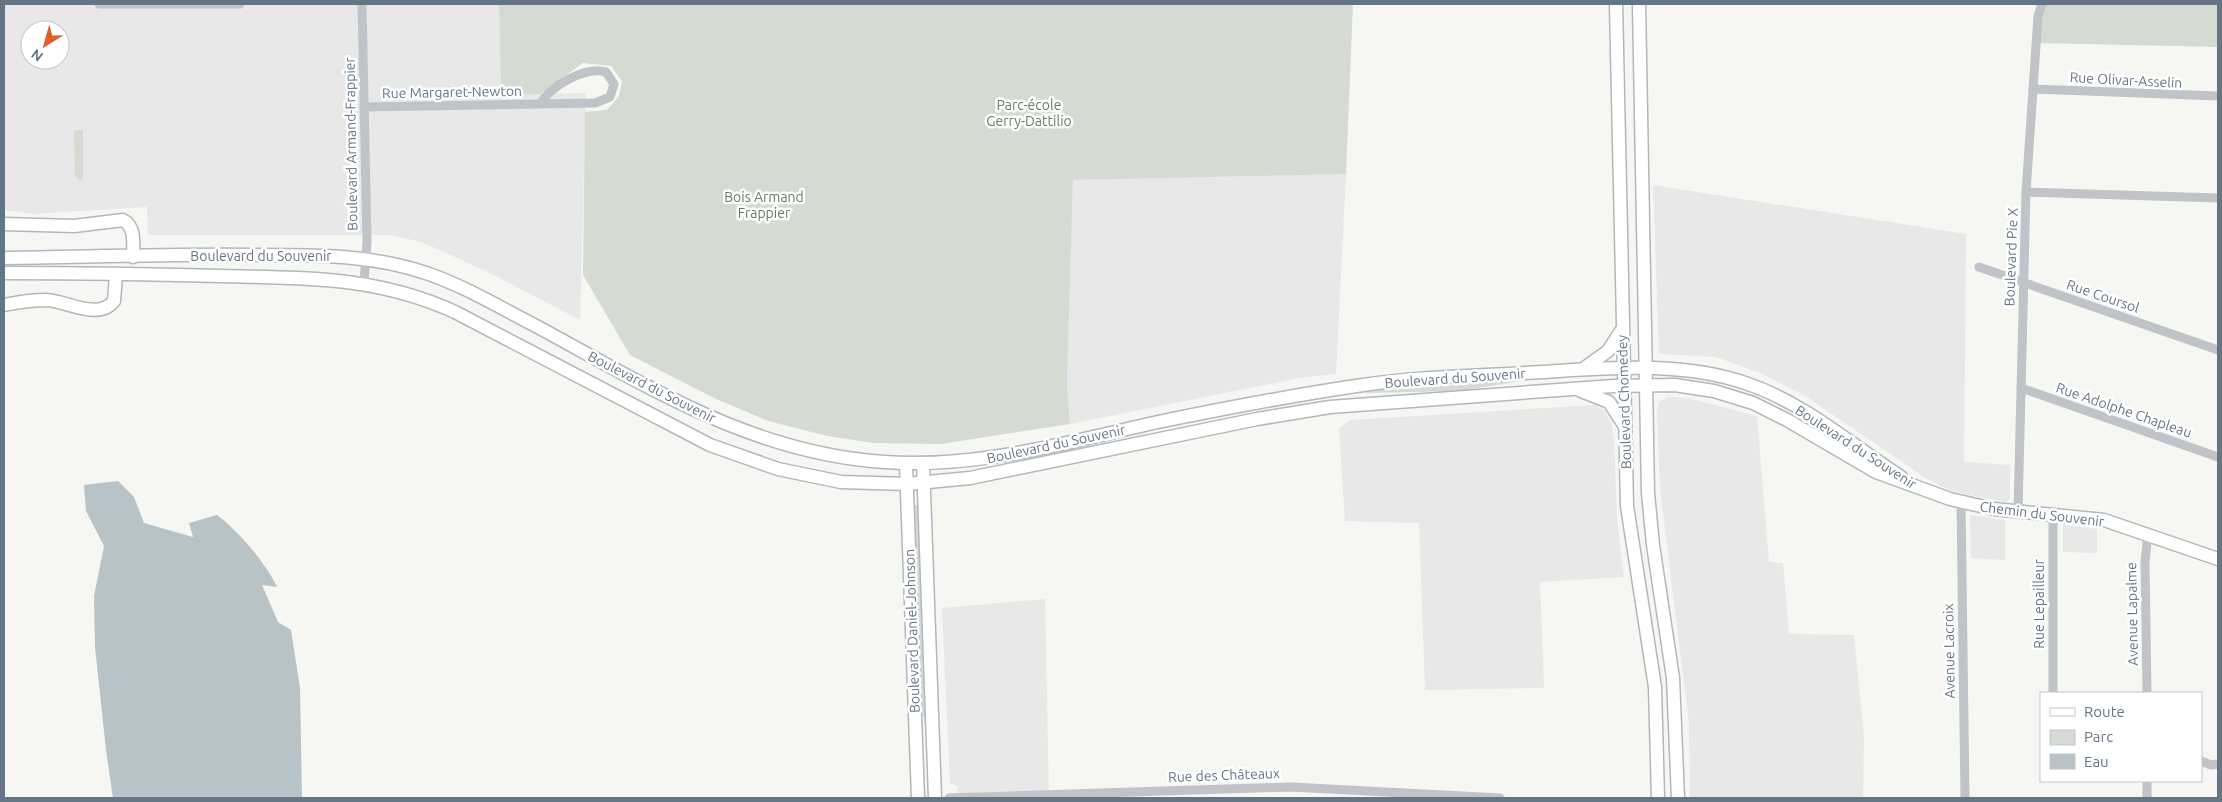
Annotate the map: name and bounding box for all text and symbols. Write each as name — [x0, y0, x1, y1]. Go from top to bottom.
north arrow — [20, 20, 70, 70]
text: N — [28, 46, 46, 65]
street label: Boulevard Armand-Frappier — [341, 56, 361, 231]
street label: Rue Olivar-Asselin — [2069, 69, 2183, 91]
street label: Rue Margaret-Newton — [382, 83, 522, 101]
park label: Parc-école Gerry-Dattilio — [986, 97, 1072, 129]
park label: Bois Armand Frappier — [724, 189, 804, 221]
street label: Boulevard Pie X — [2001, 207, 2021, 307]
street label: Boulevard du Souvenir — [190, 248, 332, 264]
street label: Rue Coursol — [2065, 276, 2142, 316]
street label: Boulevard Chomedey — [1614, 334, 1634, 469]
street label: Boulevard du Souvenir — [585, 348, 719, 427]
street label: Boulevard du Souvenir — [1384, 365, 1527, 391]
street label: Rue Adolphe Chapleau — [2054, 379, 2194, 441]
street label: Boulevard du Souvenir — [1792, 402, 1920, 493]
street label: Boulevard du Souvenir — [985, 421, 1127, 467]
street label: Chemin du Souvenir — [1979, 498, 2106, 530]
street label: Boulevard Daniel-Johnson — [901, 549, 923, 713]
street label: Rue Lepailleur — [2031, 558, 2047, 649]
street label: Avenue Lapalme — [2123, 562, 2141, 666]
street label: Avenue Lacroix — [1940, 603, 1958, 699]
legend — [2040, 692, 2202, 782]
text: Route — [2084, 703, 2125, 720]
text: Parc — [2084, 728, 2113, 745]
text: Eau — [2084, 753, 2109, 770]
street label: Rue des Châteaux — [1168, 765, 1280, 785]

